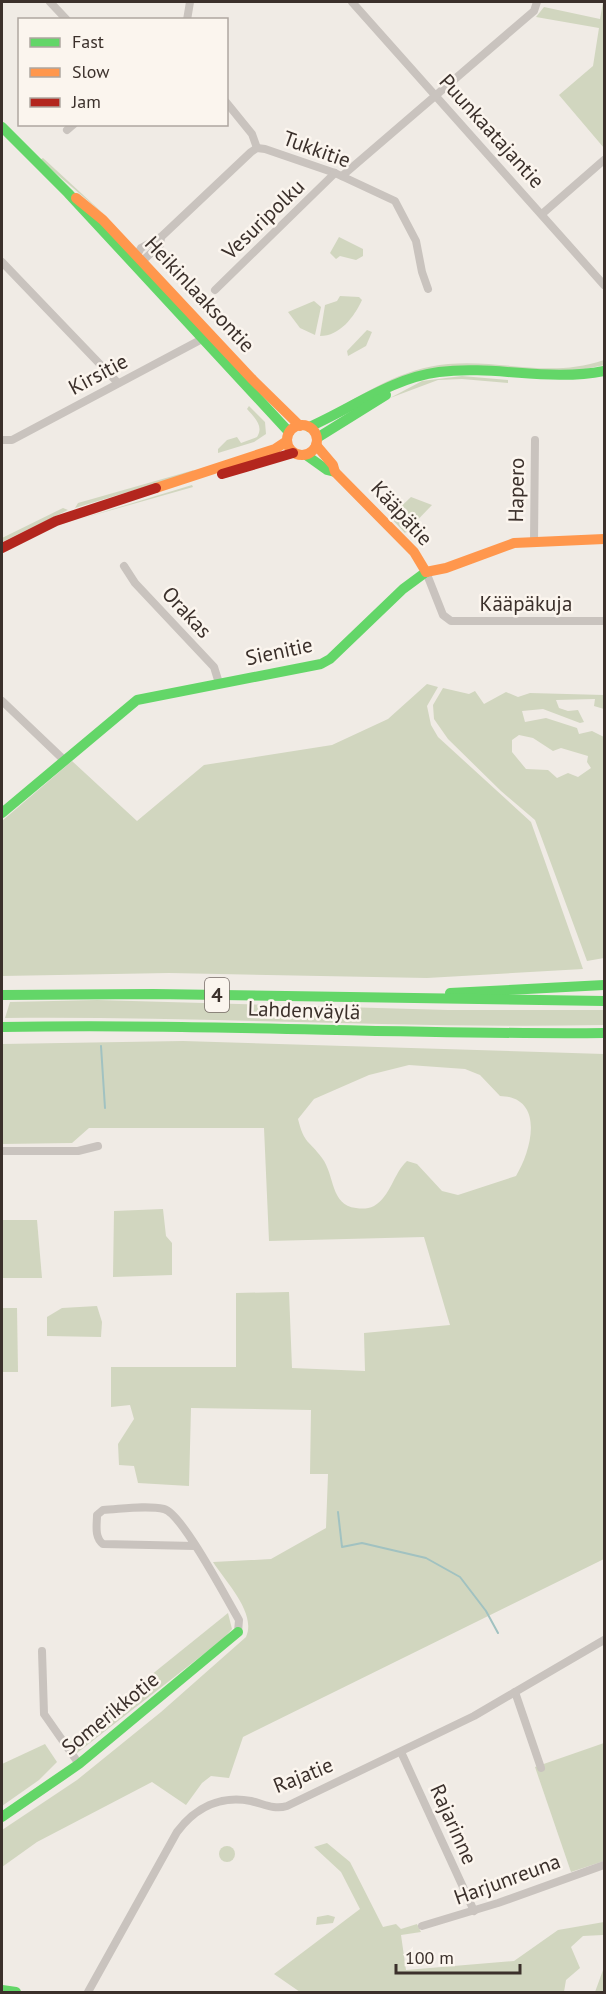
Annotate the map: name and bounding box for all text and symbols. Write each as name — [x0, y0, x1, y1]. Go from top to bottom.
legend — [18, 18, 228, 126]
text: Fast — [72, 30, 104, 53]
text: Slow — [72, 60, 110, 83]
street label: Puunkaatajantie — [434, 68, 550, 194]
text: Jam — [71, 90, 101, 113]
street label: Tukkitie — [280, 124, 354, 174]
street label: Vesuripolku — [215, 173, 310, 266]
street label: Heikinlaaksontie — [139, 230, 261, 358]
street label: Kirsitie — [64, 347, 132, 401]
street label: Hapero — [502, 457, 530, 523]
street label: Kääpätie — [365, 475, 439, 551]
street label: Orakas — [156, 580, 218, 644]
street label: Kääpäkuja — [480, 590, 572, 617]
street label: Sienitie — [243, 631, 315, 671]
road number: 4 — [205, 978, 229, 1012]
street label: Lahdenväylä — [247, 995, 361, 1025]
street label: Somerikkotie — [56, 1666, 164, 1760]
street label: Rajatie — [269, 1751, 337, 1799]
street label: Rajarinne — [424, 1780, 484, 1868]
street label: Harjunreuna — [450, 1847, 564, 1911]
scale bar — [396, 1937, 520, 1975]
text: 100 m — [405, 1946, 454, 1969]

